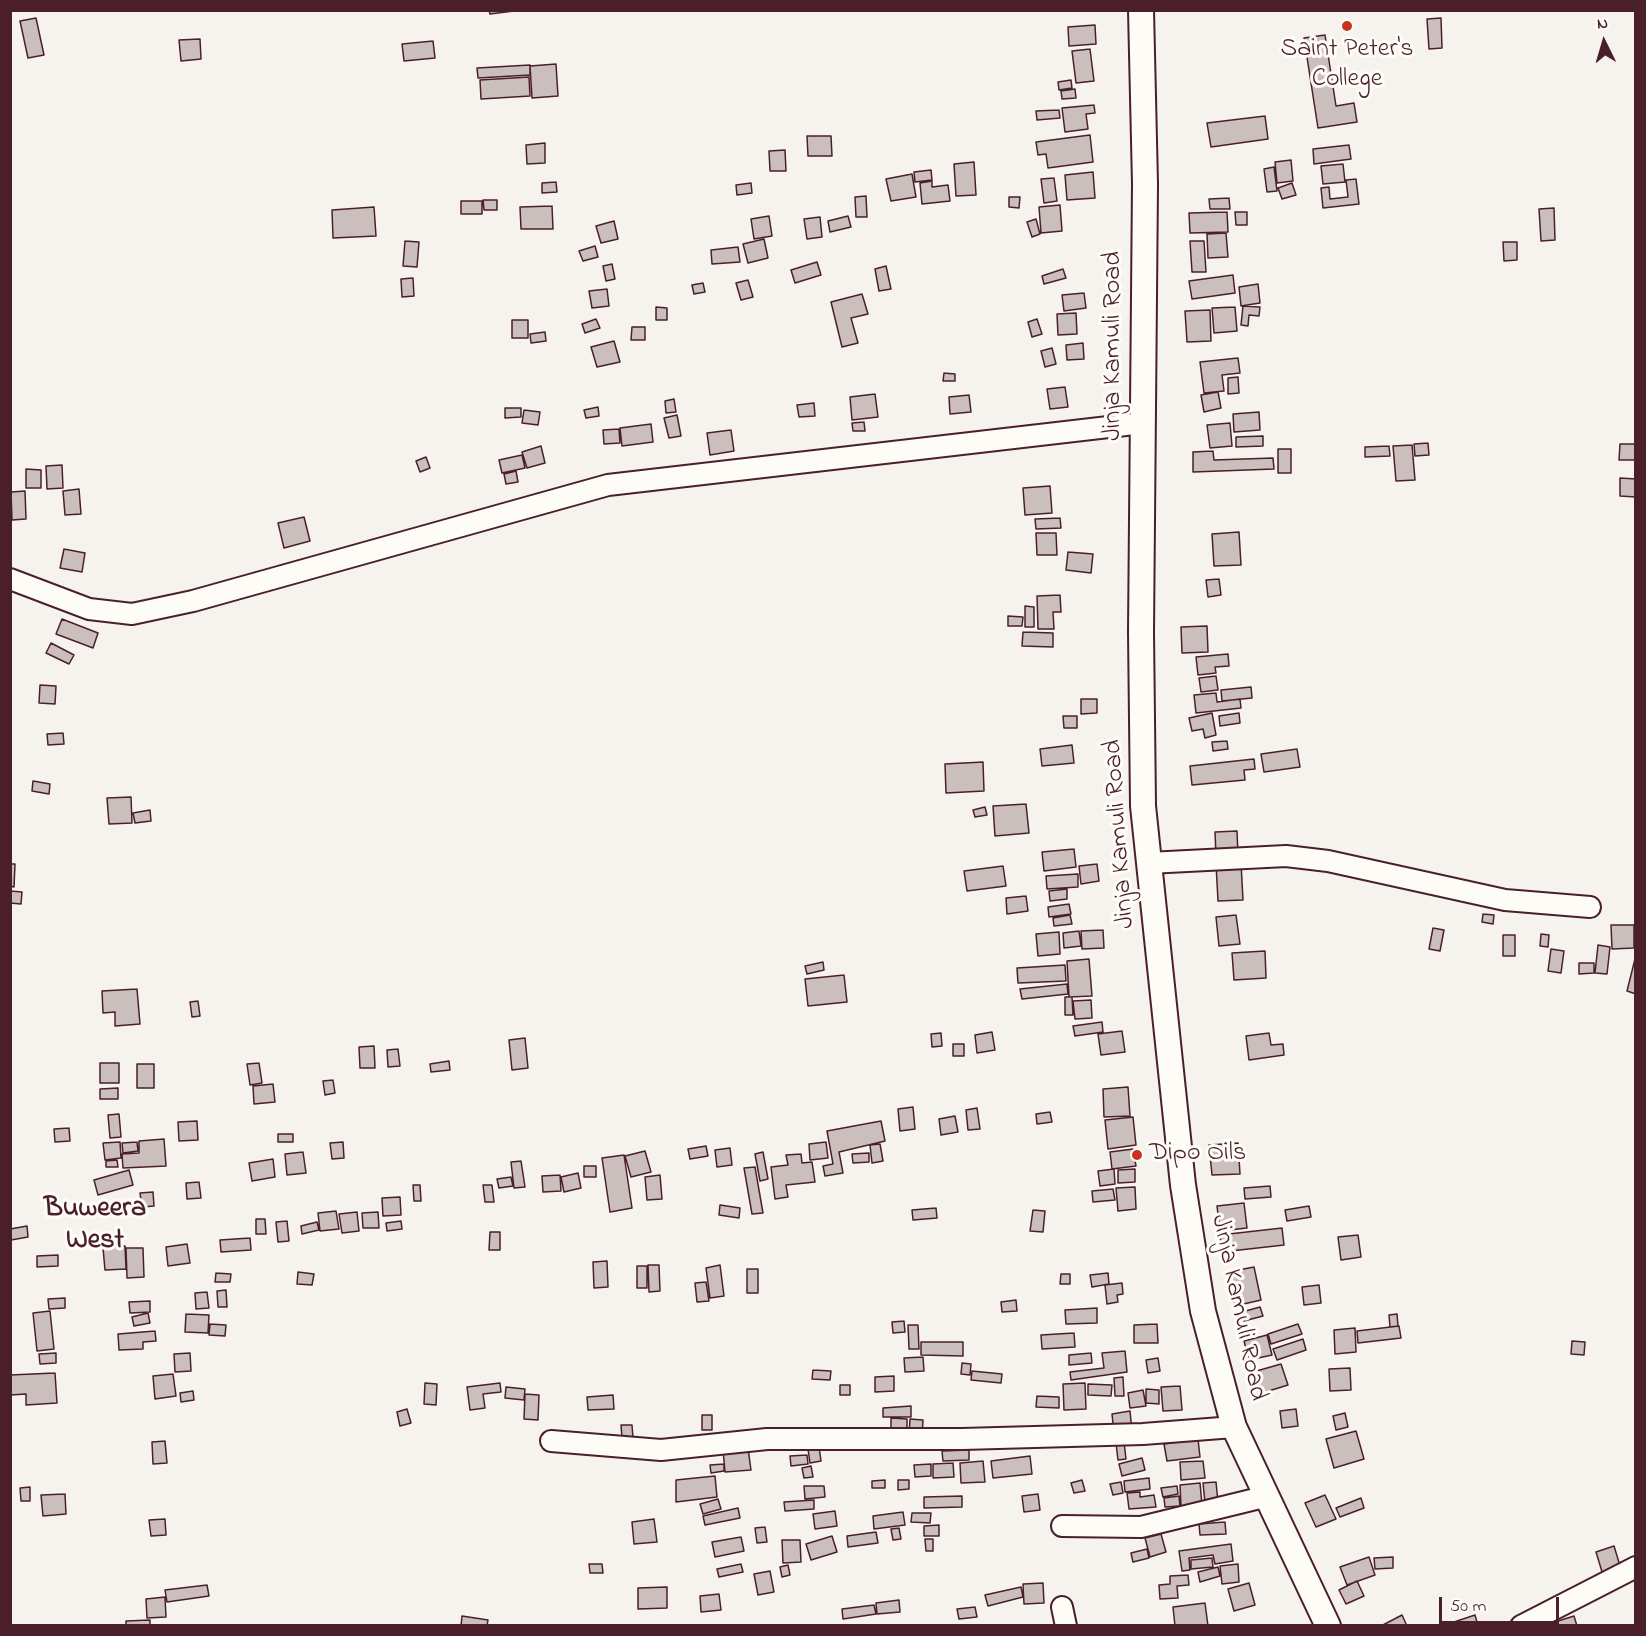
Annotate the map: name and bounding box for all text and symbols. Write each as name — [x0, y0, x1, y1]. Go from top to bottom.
north arrow — [1574, 12, 1634, 72]
text: N — [1596, 12, 1609, 36]
marker: Saint Peter's College — [1340, 19, 1354, 33]
place label: Saint Peter's College — [1281, 35, 1413, 96]
street label: Jinja Kamuli Road — [1099, 251, 1131, 441]
street label: Jinja Kamuli Road — [1099, 738, 1143, 930]
place label: Dipo Oils — [1149, 1139, 1246, 1171]
marker: Dipo Oils — [1130, 1148, 1144, 1162]
district label: Buweera West — [44, 1193, 146, 1259]
street label: Jinja Kamuli Road — [1202, 1212, 1272, 1404]
scale bar — [1442, 1585, 1562, 1623]
text: 50 m — [1450, 1594, 1487, 1620]

